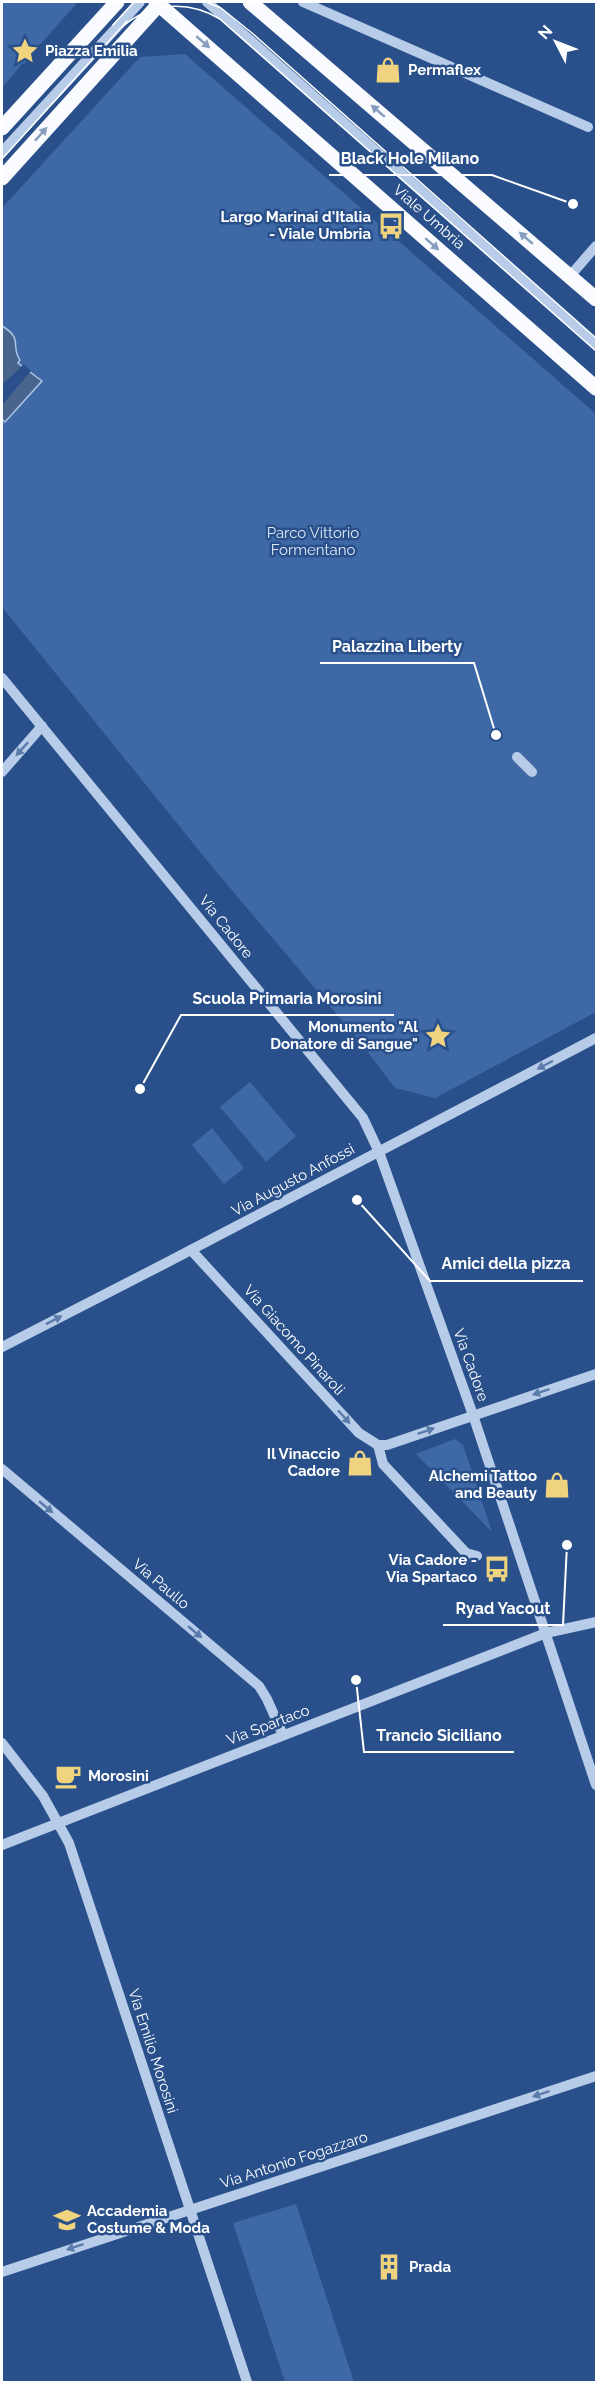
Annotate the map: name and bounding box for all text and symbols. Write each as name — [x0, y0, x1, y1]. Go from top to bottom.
north arrow — [526, 12, 586, 72]
text: N — [534, 21, 556, 43]
place icon: Piazza Emilia — [10, 36, 40, 66]
one-way arrow — [195, 36, 210, 49]
place label: Piazza Emilia — [45, 42, 138, 60]
shop icon: Permaflex — [373, 55, 403, 85]
place label: Permaflex — [408, 61, 481, 79]
one-way arrow — [371, 105, 386, 118]
one-way arrow — [34, 127, 48, 142]
callout: Black Hole Milano — [329, 141, 492, 175]
text: Black Hole Milano — [341, 149, 480, 168]
street label: Viale Umbria — [389, 181, 469, 253]
place label: Largo Marinai d'Italia - Viale Umbria — [221, 208, 371, 243]
bus stop icon: Largo Marinai d'Italia - Viale Umbria — [376, 211, 406, 241]
one-way arrow — [519, 232, 534, 245]
one-way arrow — [424, 237, 439, 250]
park label: Parco Vittorio Formentano — [267, 524, 359, 559]
callout: Palazzina Liberty — [320, 629, 474, 663]
text: Palazzina Liberty — [332, 637, 462, 656]
one-way arrow — [16, 741, 29, 756]
street label: Via Cadore — [195, 892, 257, 962]
callout: Scuola Primaria Morosini — [181, 981, 394, 1015]
text: Scuola Primaria Morosini — [192, 989, 382, 1008]
place label: Monumento "Al Donatore di Sangue" — [270, 1018, 418, 1053]
place icon: Monumento "Al Donatore di Sangue" — [423, 1021, 453, 1051]
one-way arrow — [536, 1060, 553, 1070]
street label: Via Augusto Anfossi — [228, 1140, 358, 1220]
callout: Amici della pizza — [430, 1247, 583, 1281]
text: Amici della pizza — [442, 1254, 570, 1273]
street label: Via Giacomo Pinaroli — [240, 1281, 348, 1399]
one-way arrow — [45, 1315, 62, 1325]
street label: Via Cadore — [450, 1326, 493, 1404]
one-way arrow — [532, 1388, 550, 1398]
one-way arrow — [337, 1409, 350, 1424]
one-way arrow — [417, 1426, 435, 1436]
place label: Il Vinaccio Cadore — [267, 1445, 340, 1480]
shop icon: Il Vinaccio Cadore — [345, 1448, 375, 1478]
place label: Alchemi Tattoo and Beauty — [429, 1467, 538, 1502]
shop icon: Alchemi Tattoo and Beauty — [542, 1470, 572, 1500]
one-way arrow — [38, 1500, 54, 1513]
place label: Via Cadore - Via Spartaco — [386, 1551, 477, 1586]
bus stop icon: Via Cadore - Via Spartaco — [482, 1554, 512, 1584]
street label: Via Paullo — [129, 1555, 193, 1613]
callout: Ryad Yacout — [443, 1591, 563, 1625]
text: Ryad Yacout — [456, 1599, 550, 1618]
one-way arrow — [187, 1626, 203, 1639]
street label: Via Spartaco — [224, 1701, 312, 1749]
callout: Trancio Siciliano — [364, 1718, 514, 1752]
text: Trancio Siciliano — [376, 1726, 502, 1745]
cafe icon: Morosini — [53, 1761, 83, 1791]
place label: Morosini — [88, 1767, 149, 1785]
street label: Via Emilio Morosini — [124, 1986, 182, 2116]
one-way arrow — [532, 2090, 550, 2100]
street label: Via Antonio Fogazzaro — [218, 2128, 370, 2192]
place label: Accademia Costume & Moda — [87, 2202, 210, 2237]
school or university icon: Accademia Costume & Moda — [52, 2205, 82, 2235]
one-way arrow — [66, 2243, 84, 2253]
building icon: Prada — [374, 2252, 404, 2282]
place label: Prada — [409, 2258, 451, 2276]

